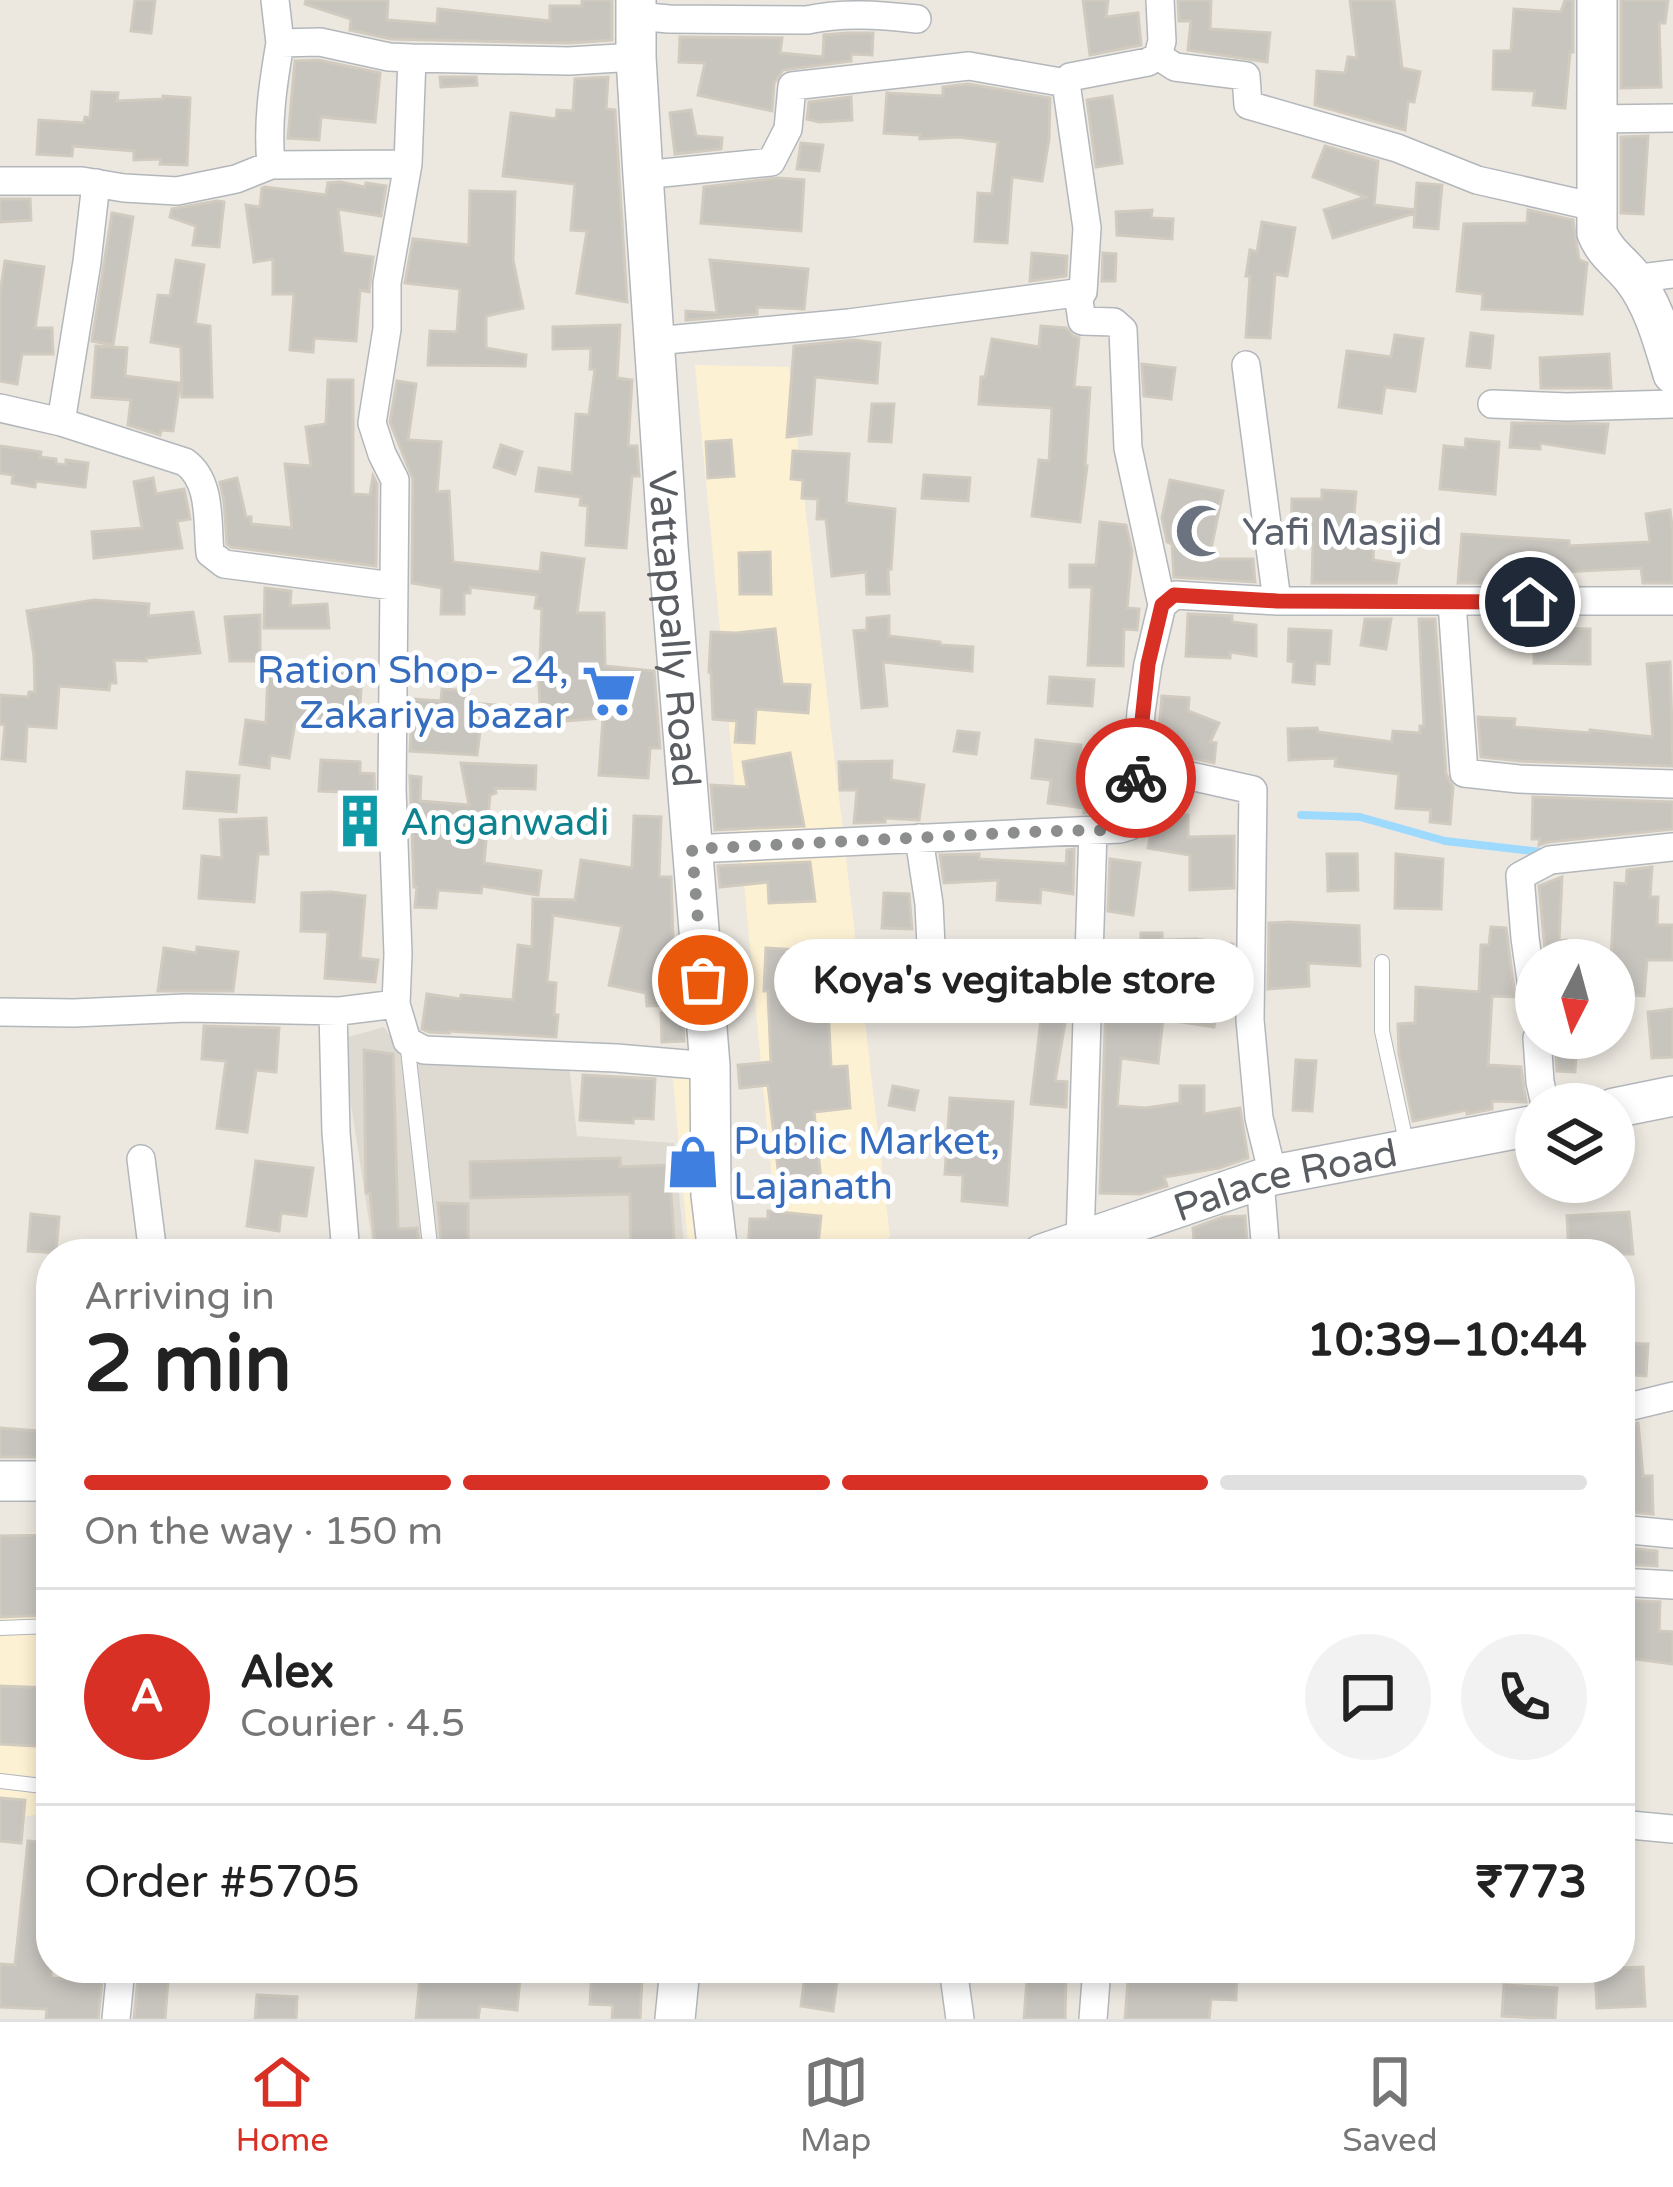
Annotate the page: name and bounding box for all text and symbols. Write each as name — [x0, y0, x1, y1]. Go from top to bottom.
street label: Vattappally Road — [638, 469, 709, 789]
mosque icon: Yafi Masjid — [1173, 502, 1231, 560]
place label: Yafi Masjid — [1242, 509, 1443, 556]
pin — [1479, 551, 1581, 653]
icon: home — [1497, 569, 1563, 635]
place label: Ration Shop- 24, Zakariya bazar — [257, 647, 569, 739]
supermarket icon: Ration Shop- 24, Zakariya bazar — [580, 662, 638, 720]
courier — [1076, 718, 1196, 838]
icon: bike — [1103, 745, 1169, 811]
building icon: Anganwadi — [331, 792, 389, 850]
place label: Anganwadi — [400, 799, 609, 846]
pin — [652, 929, 754, 1031]
callout: Koya's vegitable store — [775, 938, 1255, 1022]
north arrow — [1515, 939, 1635, 1059]
map controls — [1515, 939, 1635, 1203]
icon: bag — [670, 947, 736, 1013]
text: Koya's vegitable store — [812, 957, 1216, 1004]
button: layers — [1515, 1083, 1635, 1203]
place label: Public Market, Lajanath — [733, 1118, 1000, 1210]
street label: Palace Road — [1168, 1130, 1401, 1232]
shop icon: Public Market, Lajanath — [664, 1133, 722, 1191]
text: Arriving in — [84, 1273, 275, 1320]
text: 10:39–10:44 — [1307, 1314, 1587, 1368]
text: 2 min — [84, 1318, 292, 1412]
text: On the way · 150 m — [84, 1508, 443, 1555]
button: chat — [1305, 1634, 1431, 1760]
button: phone — [1461, 1634, 1587, 1760]
text: Alex — [240, 1646, 334, 1700]
text: A — [130, 1670, 164, 1724]
text: Courier · 4.5 — [240, 1700, 465, 1747]
text: Order #5705 — [84, 1856, 360, 1910]
text: ₹773 — [1476, 1856, 1587, 1910]
tab: Home — [235, 2049, 329, 2160]
tab: Map — [800, 2049, 871, 2160]
tab: Saved — [1342, 2049, 1438, 2160]

